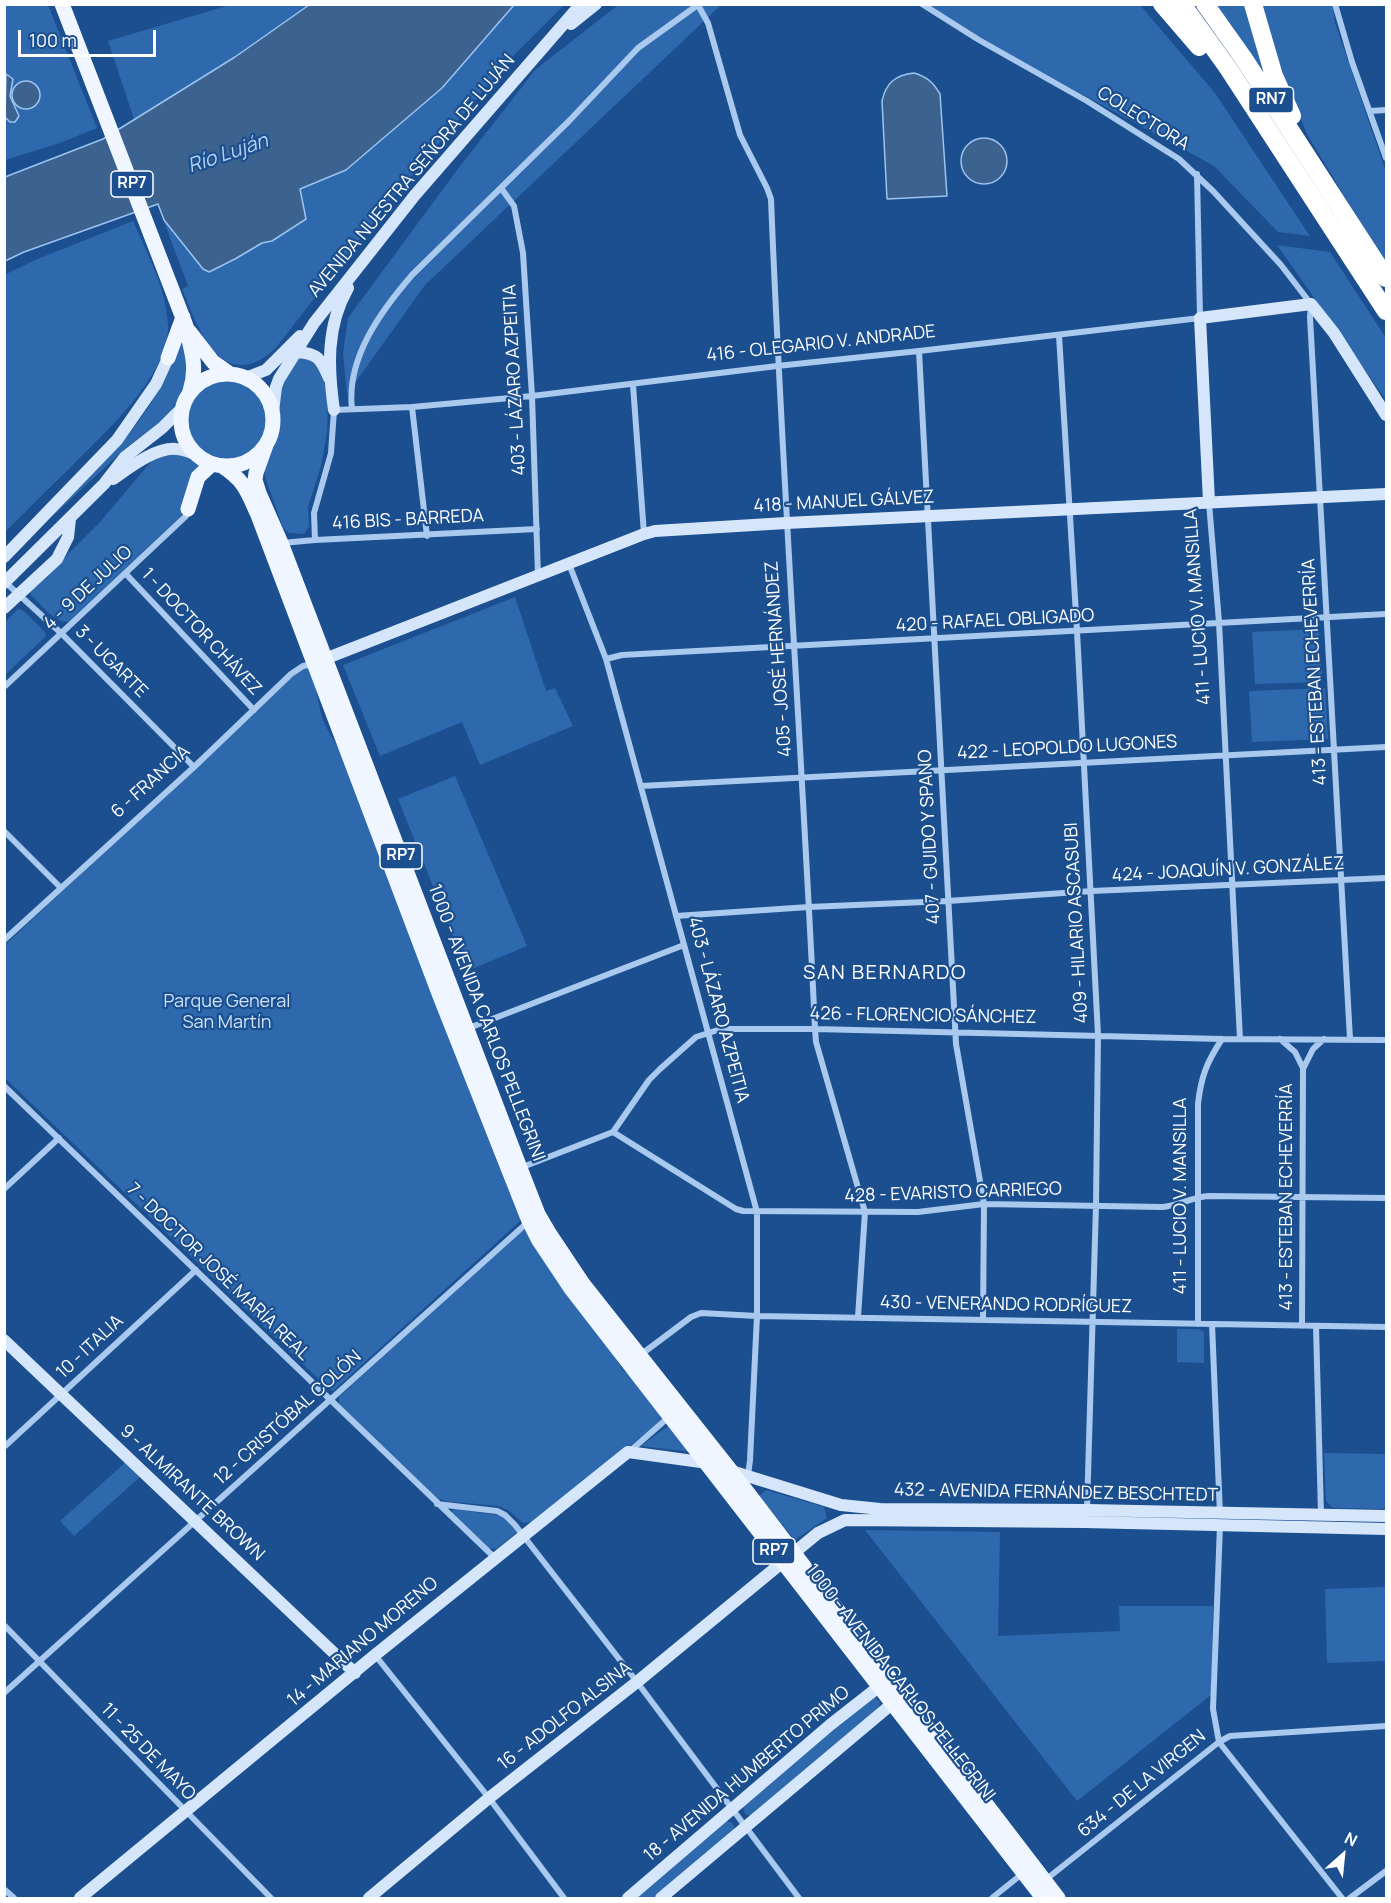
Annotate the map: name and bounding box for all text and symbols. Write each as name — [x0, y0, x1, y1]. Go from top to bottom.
scale bar — [21, 18, 159, 56]
text: 100 m — [29, 28, 77, 52]
street label: AVENIDA NUESTRA SEÑORA DE LUJÁN — [304, 50, 520, 302]
street label: COLECTORA — [1093, 82, 1193, 156]
road number: RN7 — [1248, 87, 1294, 113]
water label: Río Luján — [185, 129, 271, 179]
road number: RP7 — [111, 171, 153, 197]
street label: 403 - LÁZARO AZPEITIA — [499, 284, 531, 476]
street label: 416 - OLEGARIO V. ANDRADE — [705, 321, 937, 367]
street label: 418 - MANUEL GÁLVEZ — [753, 486, 935, 518]
street label: 416 BIS - BARREDA — [332, 505, 484, 535]
street label: 411 - LUCIO V. MANSILLA — [1180, 508, 1216, 706]
street label: 4 - 9 DE JULIO — [39, 541, 137, 635]
street label: 413 - ESTEBAN ECHEVERRÍA — [1298, 558, 1332, 786]
street label: 405 - JOSÉ HERNÁNDEZ — [761, 560, 797, 758]
street label: 1 - DOCTOR CHÁVEZ — [136, 564, 266, 700]
street label: 420 - RAFAEL OBLIGADO — [895, 605, 1095, 637]
street label: 3 - UGARTE — [70, 621, 152, 703]
street label: 422 - LEOPOLDO LUGONES — [956, 731, 1178, 765]
street label: 6 - FRANCIA — [107, 741, 195, 823]
street label: 407 - GUIDO Y SPANO — [915, 749, 945, 925]
street label: 409 - HILARIO ASCASUBI — [1061, 822, 1093, 1024]
road number: RP7 — [380, 843, 422, 869]
street label: 424 - JOAQUÍN V. GONZÁLEZ — [1111, 853, 1345, 887]
street label: 1000 - AVENIDA CARLOS PELLEGRINI — [423, 881, 549, 1165]
street label: 403 - LÁZARO AZPEITIA — [683, 915, 753, 1105]
district label: SAN BERNARDO — [803, 961, 967, 985]
park label: Parque General San Martín — [164, 991, 290, 1034]
street label: 426 - FLORENCIO SÁNCHEZ — [809, 1003, 1037, 1029]
street label: 413 - ESTEBAN ECHEVERRÍA — [1276, 1083, 1298, 1311]
street label: 411 - LUCIO V. MANSILLA — [1170, 1098, 1192, 1294]
street label: 428 - EVARISTO CARRIEGO — [844, 1178, 1062, 1208]
street label: 7 - DOCTOR JOSÉ MARÍA REAL — [122, 1179, 314, 1365]
street label: 430 - VENERANDO RODRÍGUEZ — [880, 1292, 1132, 1318]
street label: 10 - ITALIA — [52, 1311, 128, 1383]
street label: 12 - CRISTÓBAL COLÓN — [210, 1346, 366, 1490]
street label: 9 - ALMIRANTE BROWN — [115, 1420, 269, 1566]
street label: 432 - AVENIDA FERNÁNDEZ BESCHTEDT — [894, 1479, 1218, 1507]
road number: RP7 — [753, 1538, 795, 1564]
street label: 1000 - AVENIDA CARLOS PELLEGRINI — [801, 1560, 999, 1806]
street label: 14 - MARIANO MORENO — [283, 1573, 443, 1711]
street label: 16 - ADOLFO ALSINA — [494, 1657, 636, 1775]
street label: 18 - AVENIDA HUMBERTO PRIMO — [640, 1682, 854, 1866]
street label: 11 - 25 DE MAYO — [96, 1699, 200, 1805]
street label: 634 - DE LA VIRGEN — [1074, 1726, 1210, 1842]
north arrow — [1313, 1825, 1373, 1885]
text: N — [1341, 1827, 1361, 1851]

